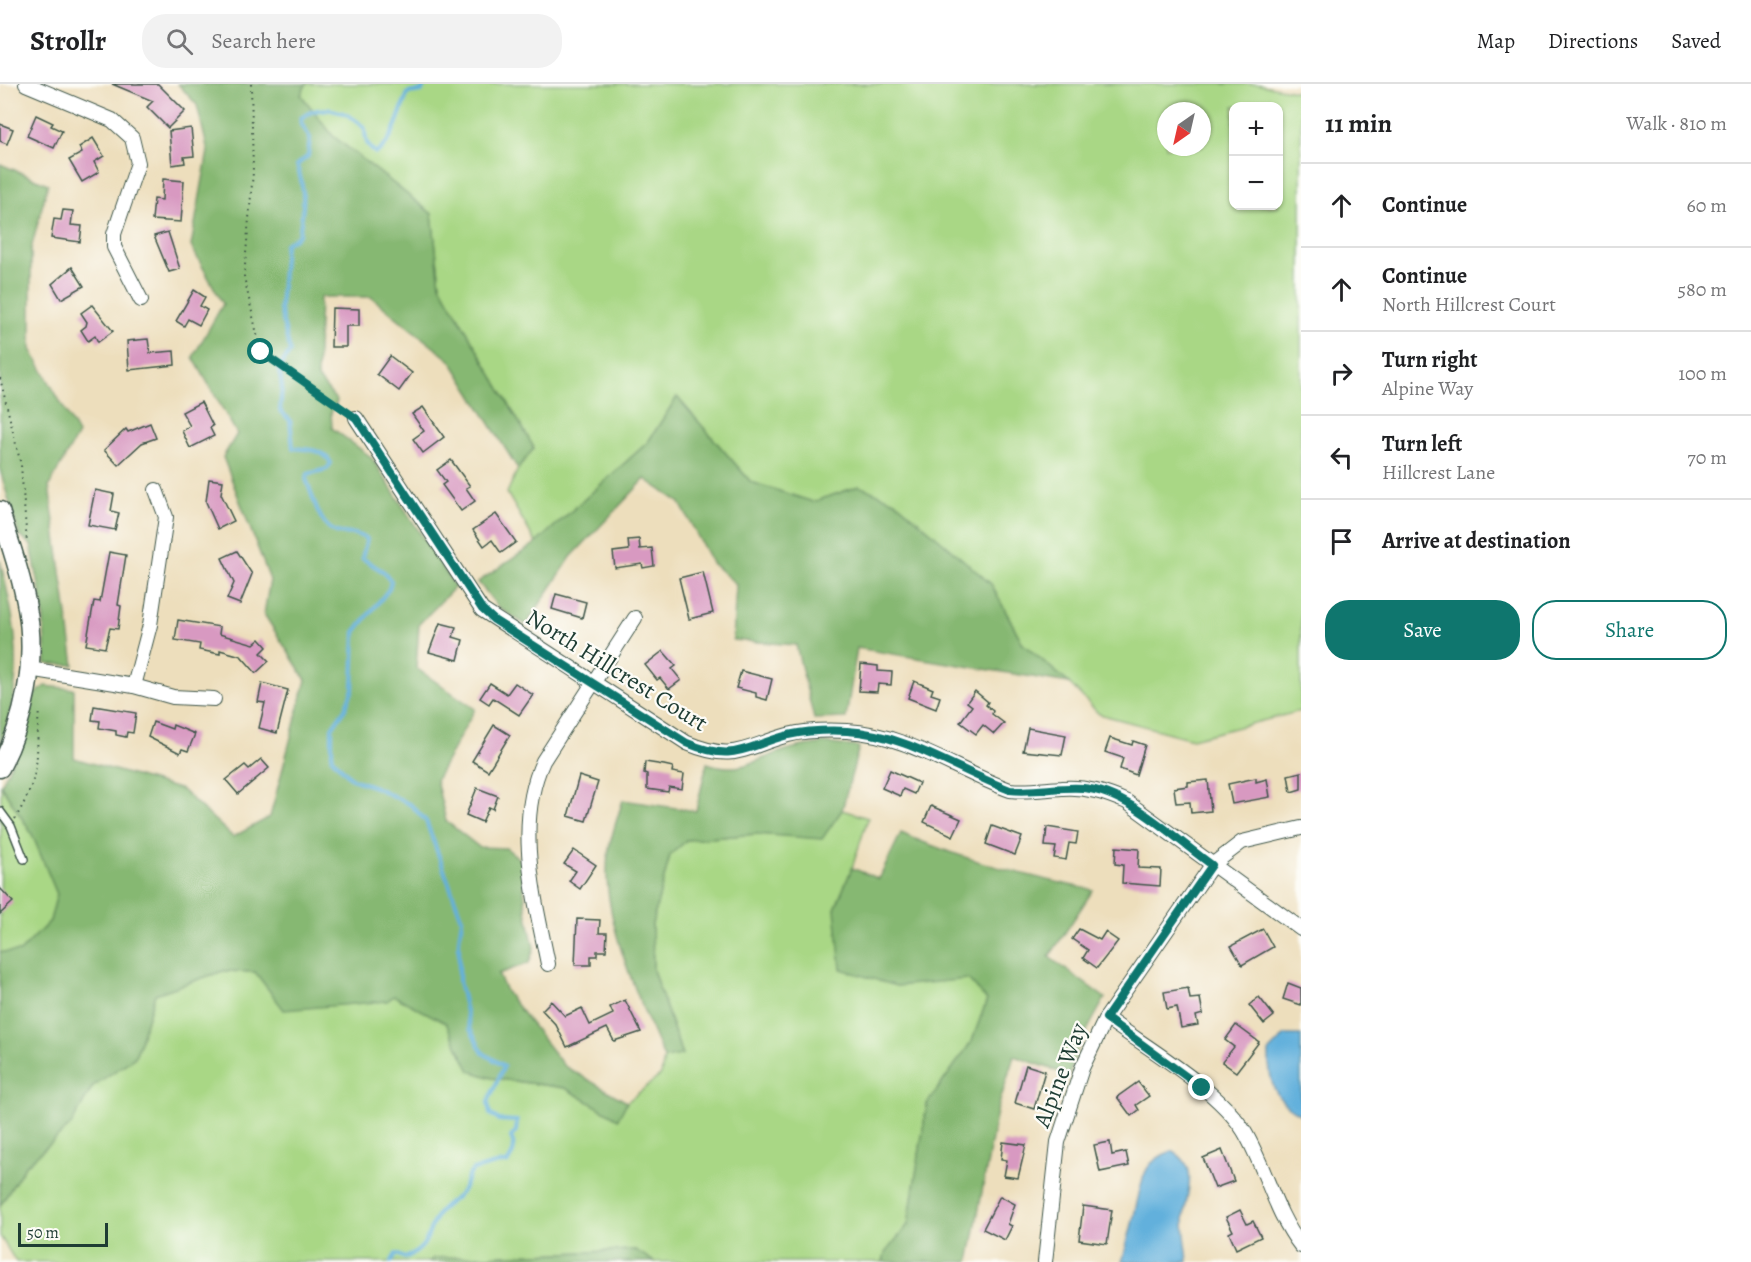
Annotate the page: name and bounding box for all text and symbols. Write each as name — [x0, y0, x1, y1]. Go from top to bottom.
search box — [142, 14, 562, 68]
text: Strollr — [30, 22, 106, 60]
icon: search — [163, 25, 196, 58]
text: Search here — [211, 26, 316, 56]
text: Map — [1477, 27, 1515, 55]
text: Directions — [1548, 27, 1638, 55]
text: Saved — [1671, 27, 1721, 55]
north arrow — [1157, 102, 1211, 156]
map controls — [1229, 102, 1283, 210]
button: + — [1229, 102, 1283, 156]
text: 11 min — [1325, 106, 1392, 141]
text: Walk · 810 m — [1626, 110, 1727, 137]
button: − — [1229, 156, 1283, 210]
icon: ahead — [1325, 189, 1358, 222]
text: Continue — [1382, 190, 1467, 220]
text: 60 m — [1687, 192, 1727, 219]
text: Continue — [1382, 261, 1467, 291]
icon: ahead — [1325, 273, 1358, 306]
text: 580 m — [1677, 276, 1727, 303]
text: North Hillcrest Court — [1382, 291, 1556, 318]
route start — [247, 338, 273, 364]
text: Turn right — [1382, 345, 1478, 375]
icon: right — [1325, 357, 1358, 390]
text: 100 m — [1678, 360, 1727, 387]
text: Alpine Way — [1382, 375, 1473, 402]
text: Turn left — [1382, 429, 1462, 459]
icon: left — [1325, 441, 1358, 474]
text: 70 m — [1687, 444, 1727, 471]
text: Hillcrest Lane — [1382, 459, 1495, 486]
icon: arrive — [1325, 525, 1358, 558]
text: Arrive at destination — [1382, 526, 1571, 556]
button: Save — [1325, 600, 1520, 660]
button: Share — [1532, 600, 1727, 660]
street label: North Hillcrest Court — [520, 601, 714, 739]
street label: Alpine Way — [1025, 1018, 1095, 1133]
route end — [1188, 1074, 1214, 1100]
scale bar — [18, 1220, 108, 1248]
text: 50 m — [27, 1222, 59, 1244]

